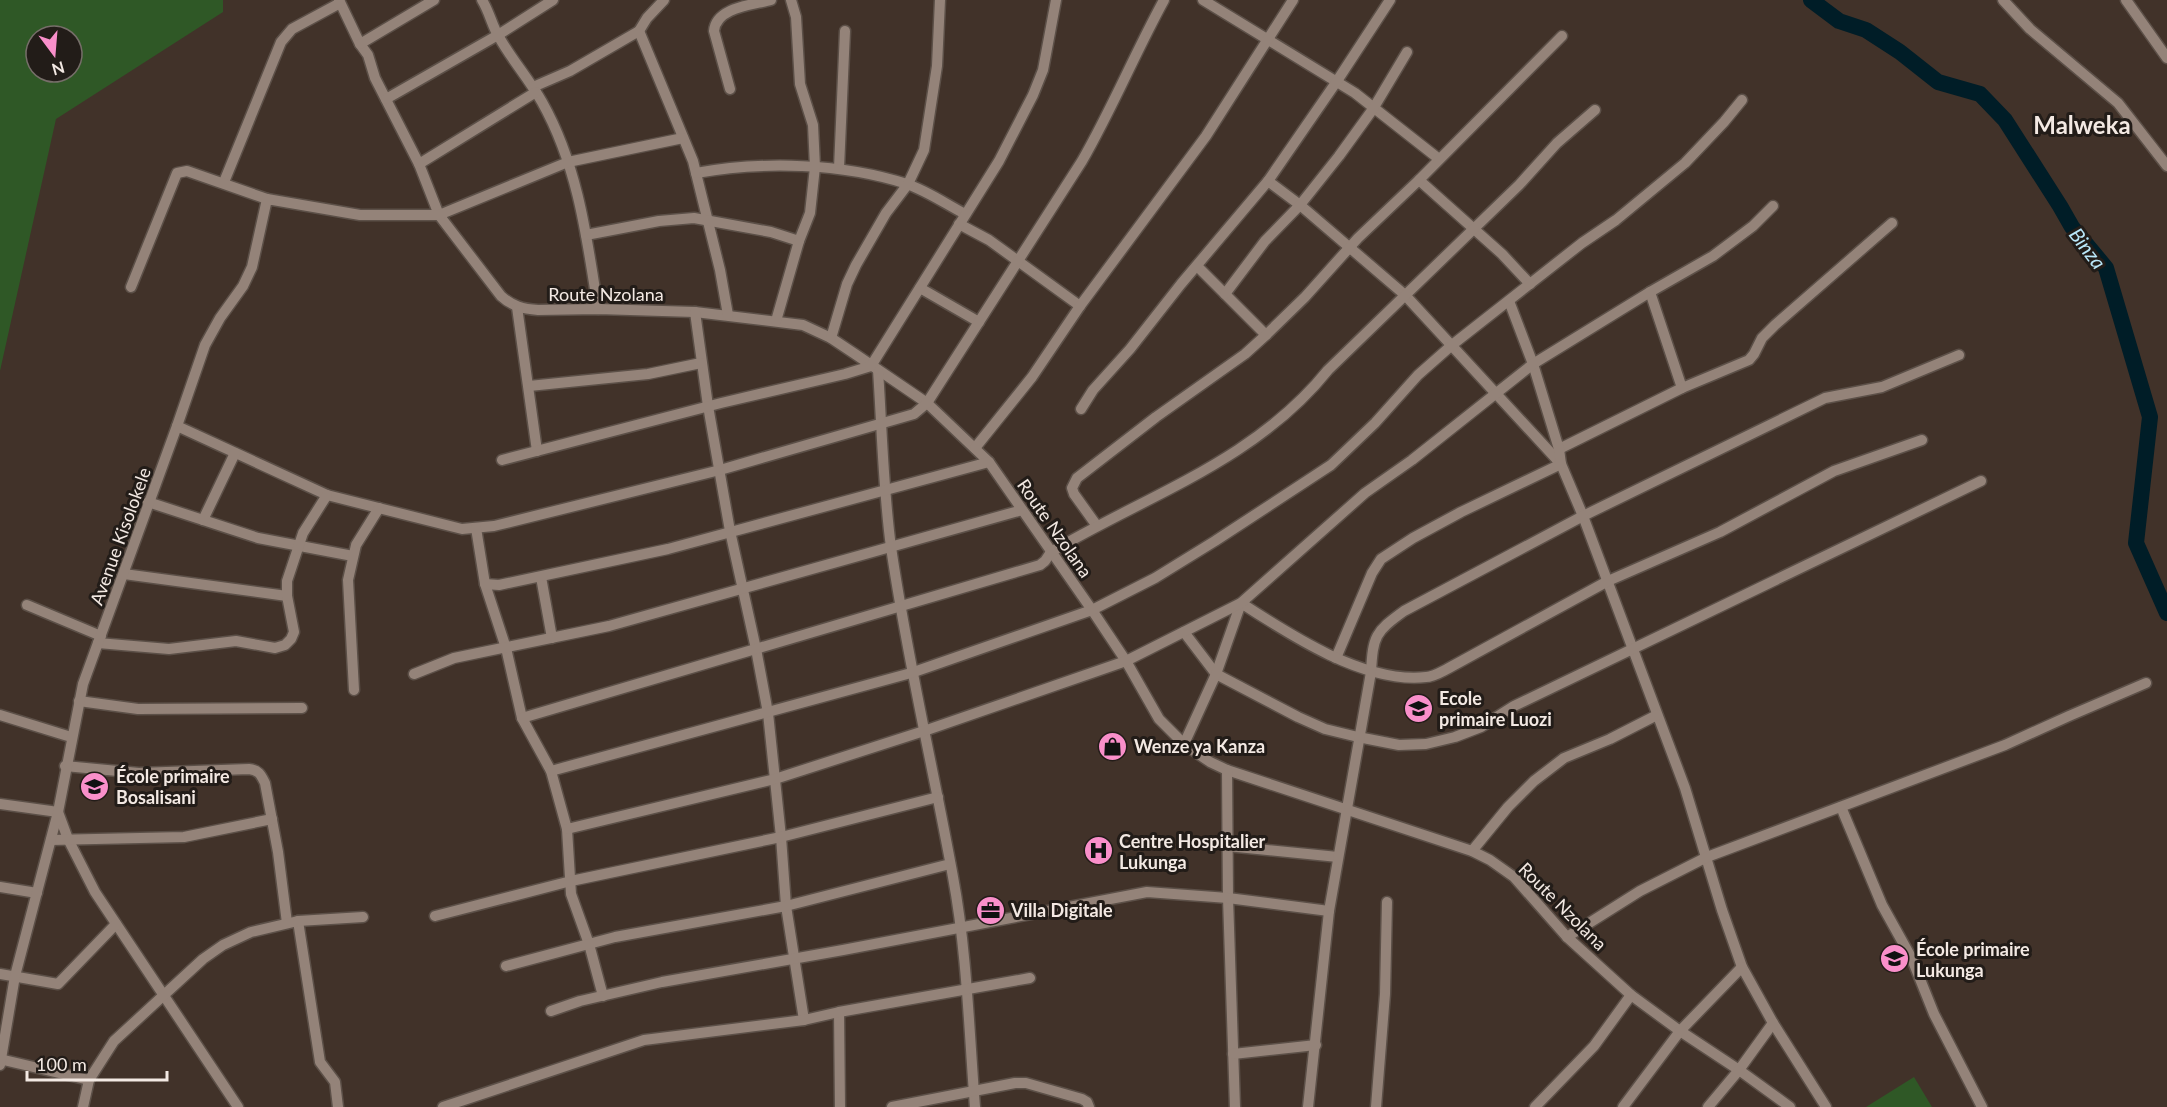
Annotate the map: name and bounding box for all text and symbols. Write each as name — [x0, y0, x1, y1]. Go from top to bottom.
north arrow — [24, 24, 84, 84]
text: N — [50, 58, 67, 80]
district label: Malweka — [2033, 110, 2131, 139]
water label: Binza — [2065, 223, 2111, 273]
street label: Route Nzolana — [548, 283, 664, 305]
street label: Avenue Kisolokele — [85, 464, 155, 608]
street label: Route Nzolana — [1013, 474, 1097, 582]
place label: Ecole primaire Luozi — [1439, 687, 1552, 730]
school or university icon: Ecole primaire Luozi — [1402, 692, 1434, 724]
shop icon: Wenze ya Kanza — [1097, 730, 1129, 762]
place label: Wenze ya Kanza — [1134, 735, 1265, 757]
place label: École primaire Bosalisani — [116, 765, 230, 808]
school or university icon: École primaire Bosalisani — [79, 770, 111, 802]
place label: Centre Hospitalier Lukunga — [1119, 830, 1266, 873]
hospital icon: Centre Hospitalier Lukunga — [1082, 835, 1114, 867]
street label: Route Nzolana — [1514, 857, 1612, 955]
office icon: Villa Digitale — [974, 894, 1006, 926]
place label: Villa Digitale — [1010, 899, 1113, 921]
place label: École primaire Lukunga — [1916, 938, 2030, 981]
school or university icon: École primaire Lukunga — [1879, 943, 1911, 975]
scale bar — [27, 1044, 166, 1082]
text: 100 m — [36, 1053, 87, 1075]

